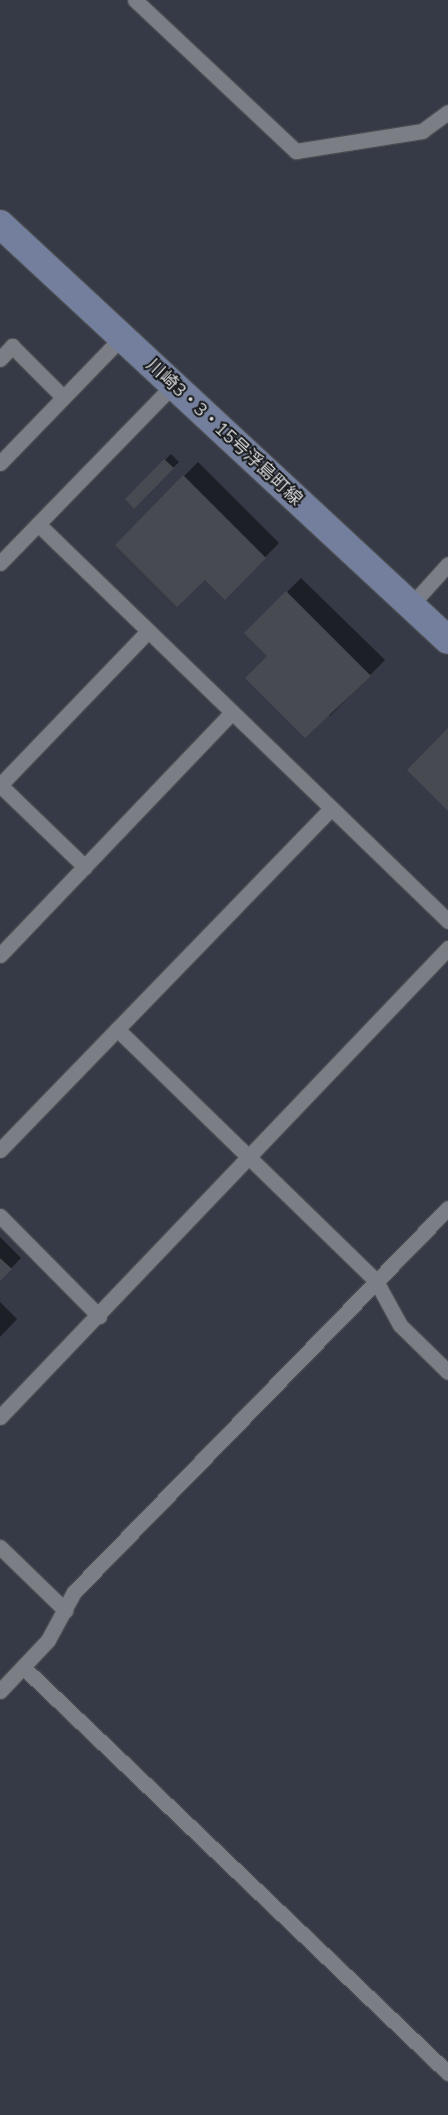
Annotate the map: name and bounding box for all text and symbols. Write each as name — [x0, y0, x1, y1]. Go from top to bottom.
street label: 川崎3・3・15号浮島町線 — [142, 354, 306, 510]

